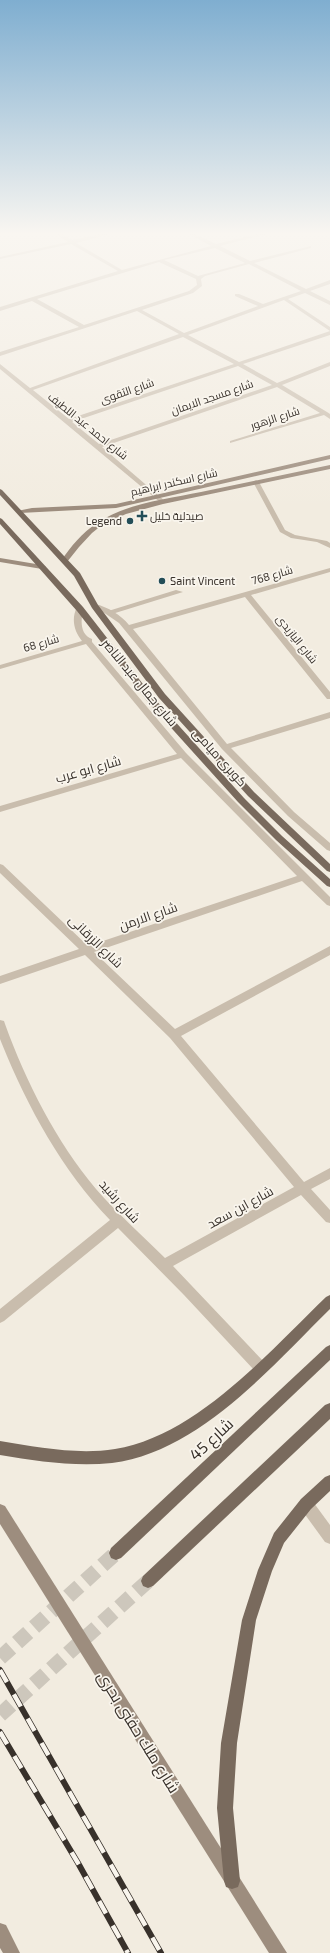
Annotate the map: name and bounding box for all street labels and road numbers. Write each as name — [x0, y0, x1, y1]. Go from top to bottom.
street label: شارع التقوى — [98, 375, 156, 408]
street label: شارع مسجد الايمان — [169, 376, 255, 419]
street label: شارع احمد عبد اللطيف — [44, 389, 131, 463]
street label: شارع الزهور — [248, 403, 302, 434]
street label: شارع اسكندر ابراهيم — [129, 465, 219, 500]
street label: شارع 768 — [250, 562, 295, 589]
street label: شارع اليازيدى — [272, 612, 321, 667]
street label: شارع 68 — [21, 631, 61, 656]
street label: شارع جمال عبد الناصر — [97, 634, 181, 730]
street label: كوبرى ميامى — [189, 724, 251, 790]
street label: شارع ابو عرب — [53, 752, 123, 787]
street label: شارع الارمن — [117, 899, 180, 934]
street label: شارع الزرقانى — [65, 911, 126, 971]
street label: شارع رشيد — [96, 1176, 144, 1227]
street label: شارع ابن سعد — [204, 1182, 276, 1233]
street label: شارع 45 — [185, 1414, 239, 1466]
street label: شارع ملك حفنى بحرى — [92, 1667, 185, 1798]

